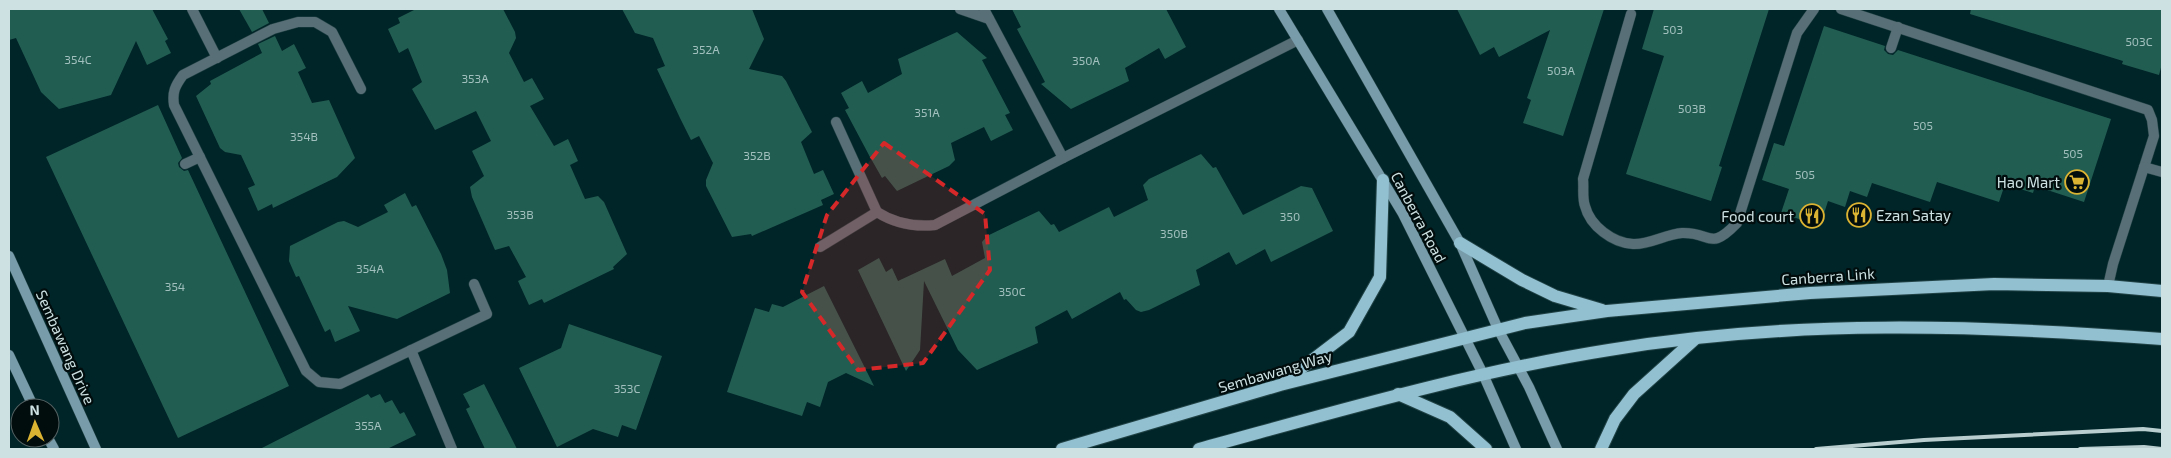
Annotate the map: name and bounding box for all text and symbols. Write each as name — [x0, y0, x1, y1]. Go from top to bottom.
house number: 503 — [1663, 22, 1683, 36]
house number: 503C — [2125, 34, 2153, 48]
house number: 352A — [692, 42, 720, 56]
house number: 354C — [64, 52, 92, 66]
house number: 350A — [1072, 53, 1100, 67]
house number: 503A — [1547, 63, 1575, 77]
house number: 353A — [461, 71, 489, 85]
house number: 503B — [1678, 101, 1706, 115]
house number: 351A — [914, 105, 940, 119]
house number: 505 — [1913, 118, 1933, 132]
house number: 354B — [290, 129, 318, 143]
house number: 505 — [2063, 146, 2083, 160]
house number: 352B — [743, 148, 771, 162]
house number: 505 — [1795, 167, 1815, 181]
street label: Canberra Road — [1388, 169, 1450, 265]
supermarket icon: Hao Mart — [2064, 169, 2090, 195]
place label: Hao Mart — [1997, 173, 2060, 191]
restaurant icon: Ezan Satay — [1846, 202, 1872, 228]
restaurant icon: Food court — [1799, 203, 1825, 229]
place label: Ezan Satay — [1876, 206, 1951, 224]
house number: 353B — [506, 207, 534, 221]
place label: Food court — [1721, 207, 1794, 225]
house number: 350 — [1280, 209, 1300, 223]
house number: 350B — [1160, 226, 1188, 240]
house number: 354A — [356, 261, 385, 275]
street label: Canberra Link — [1781, 264, 1876, 288]
house number: 354 — [165, 279, 185, 293]
house number: 350C — [998, 284, 1026, 298]
street label: Sembawang Drive — [33, 287, 99, 407]
street label: Sembawang Way — [1216, 346, 1334, 396]
house number: 353C — [614, 381, 640, 395]
north arrow — [10, 398, 60, 448]
text: N — [29, 401, 40, 418]
house number: 355A — [354, 418, 382, 432]

